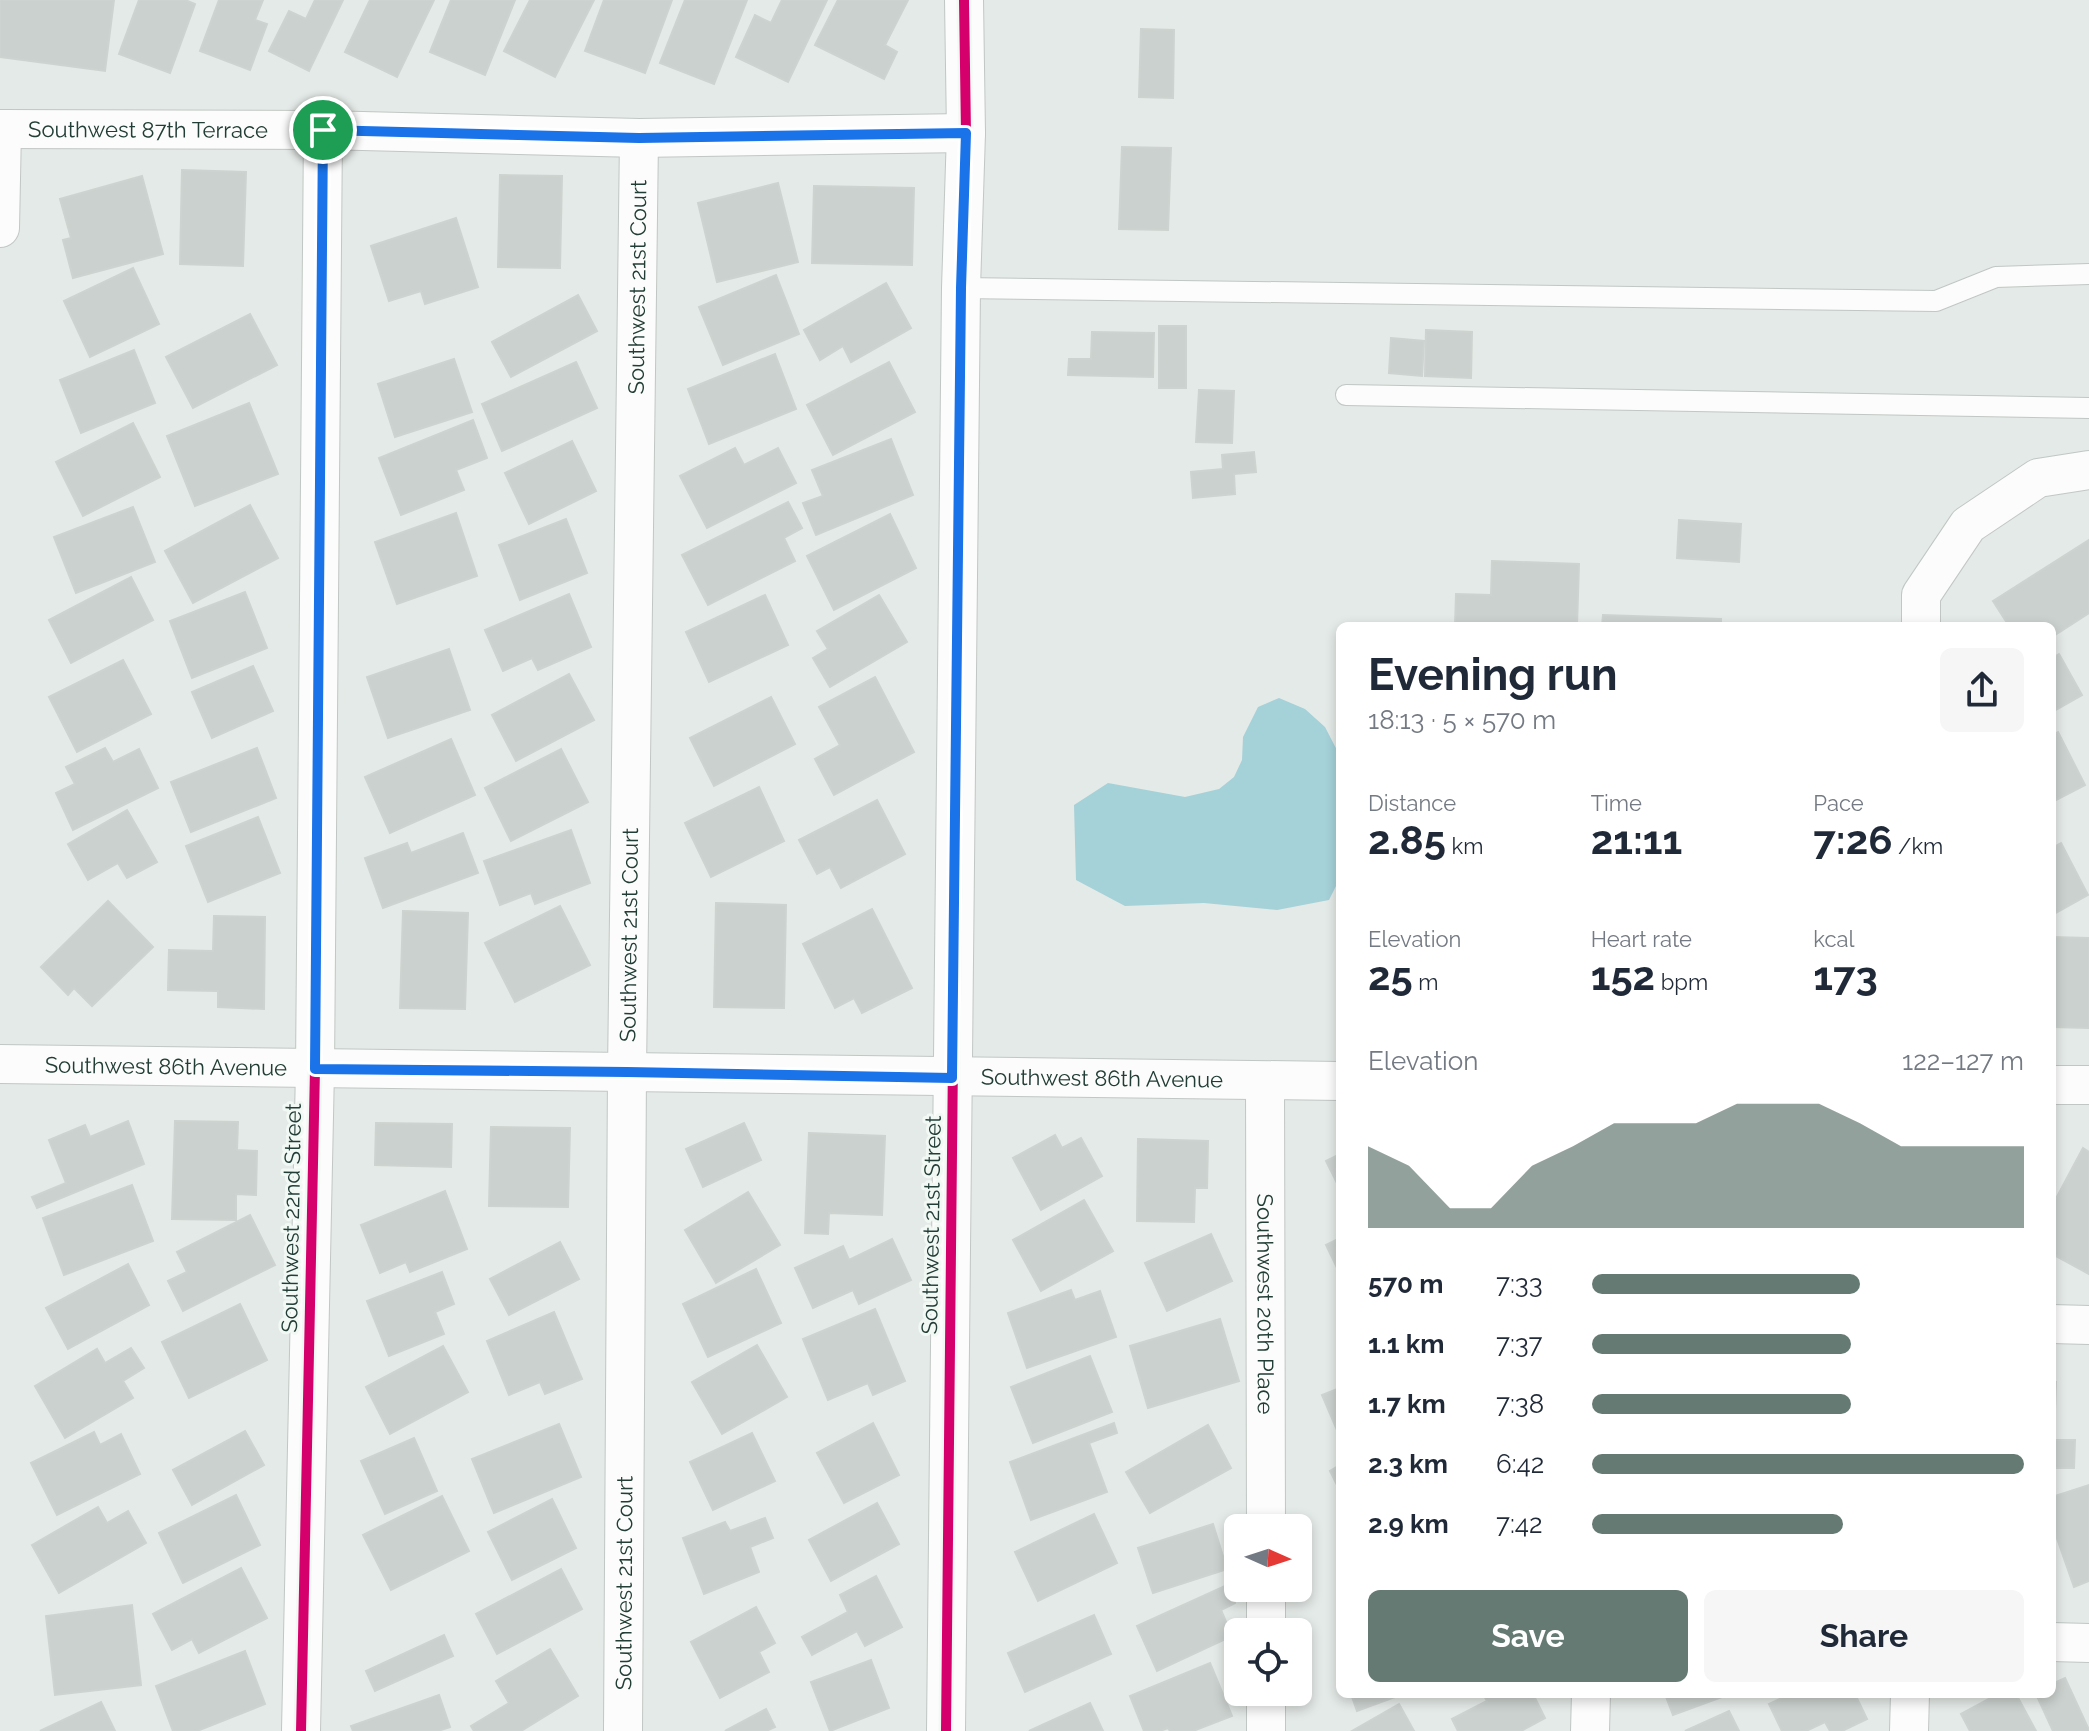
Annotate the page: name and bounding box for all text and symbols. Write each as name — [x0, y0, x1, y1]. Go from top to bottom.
pin — [289, 96, 357, 164]
icon: arrive — [301, 108, 345, 152]
street label: Southwest 87th Terrace — [28, 116, 268, 143]
street label: Southwest 21st Court — [623, 179, 651, 394]
button: share — [1940, 648, 2024, 732]
text: Evening run — [1368, 649, 1617, 700]
text: 18:13 · 5 × 570 m — [1368, 705, 1556, 735]
text: Distance — [1368, 790, 1456, 816]
text: Time — [1591, 790, 1642, 816]
text: Pace — [1813, 790, 1864, 816]
text: 2.85 — [1368, 816, 1446, 863]
text: 21:11 — [1591, 816, 1682, 863]
text: 7:26 — [1813, 816, 1893, 863]
street label: Southwest 21st Court — [614, 827, 643, 1042]
text: km — [1446, 833, 1483, 859]
text: /km — [1893, 833, 1943, 859]
text: Elevation — [1368, 926, 1461, 952]
text: Heart rate — [1591, 926, 1692, 952]
text: kcal — [1813, 926, 1854, 952]
text: 25 — [1368, 952, 1413, 999]
text: 152 — [1591, 952, 1655, 999]
text: 173 — [1813, 952, 1878, 999]
text: m — [1413, 969, 1439, 995]
text: bpm — [1655, 969, 1708, 995]
text: Elevation — [1368, 1046, 1478, 1076]
text: 122–127 m — [1902, 1046, 2024, 1076]
street label: Southwest 86th Avenue — [45, 1052, 287, 1081]
street label: Southwest 86th Avenue — [981, 1063, 1223, 1093]
street label: Southwest 22nd Street — [276, 1102, 306, 1333]
street label: Southwest 21st Street — [916, 1115, 946, 1335]
street label: Southwest 20th Place — [1252, 1194, 1279, 1415]
text: 570 m — [1368, 1269, 1443, 1299]
text: 7:33 — [1496, 1269, 1543, 1299]
text: 1.1 km — [1368, 1329, 1445, 1359]
text: 7:37 — [1496, 1329, 1542, 1359]
text: 1.7 km — [1368, 1389, 1446, 1419]
text: 7:38 — [1496, 1389, 1544, 1419]
text: 2.3 km — [1368, 1449, 1448, 1479]
text: 6:42 — [1496, 1449, 1544, 1479]
street label: Southwest 21st Court — [610, 1475, 638, 1690]
text: 2.9 km — [1368, 1509, 1449, 1539]
text: 7:42 — [1496, 1509, 1543, 1539]
north arrow — [1224, 1514, 1312, 1602]
map controls — [1224, 1514, 1312, 1706]
button: Save — [1368, 1590, 1688, 1682]
button: Share — [1704, 1590, 2024, 1682]
button: locate — [1224, 1618, 1312, 1706]

